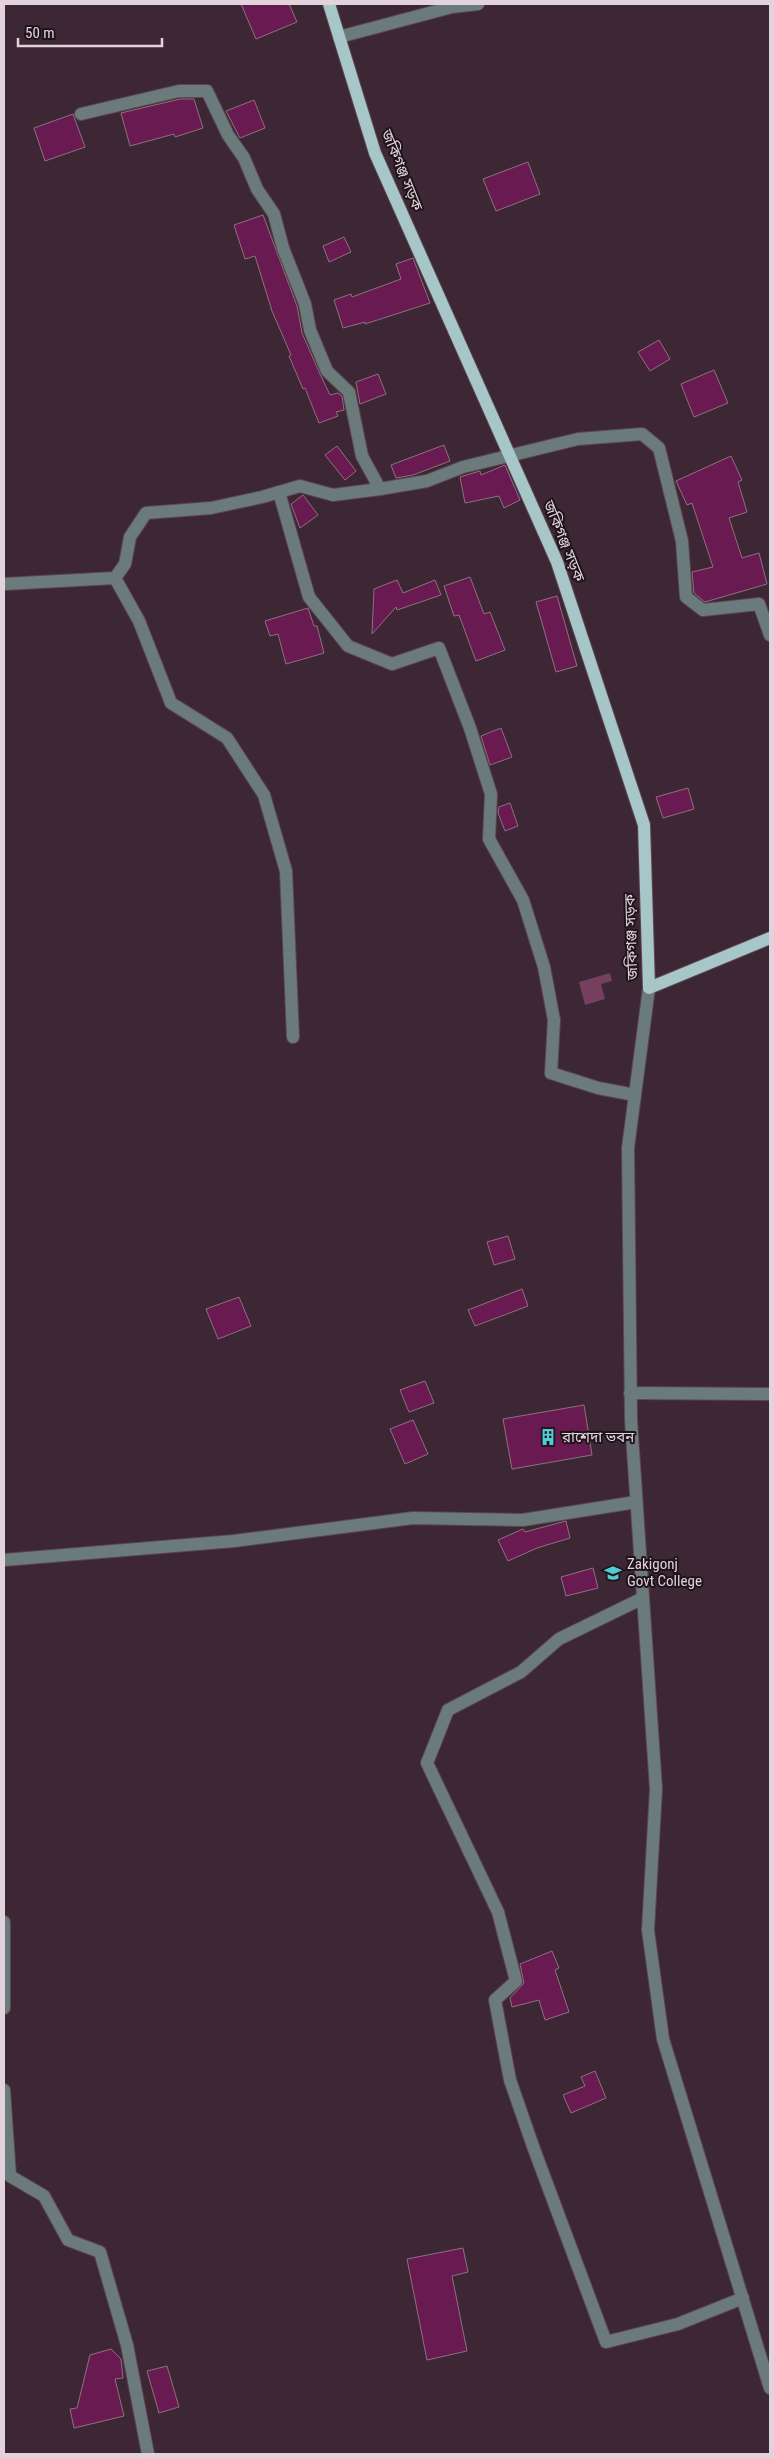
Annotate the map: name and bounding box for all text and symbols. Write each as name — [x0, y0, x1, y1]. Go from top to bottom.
scale bar — [18, 15, 161, 47]
text: 50 m — [25, 24, 55, 42]
street label: জকিগঞ্জ সড়ক — [377, 126, 427, 214]
street label: জকিগঞ্জ সড়ক — [539, 497, 589, 585]
street label: জকিগঞ্জ সড়ক — [620, 893, 642, 981]
building icon: রাশেদা ভবন — [538, 1427, 558, 1447]
place label: রাশেদা ভবন — [561, 1428, 635, 1446]
place label: Zakigonj Govt College — [627, 1555, 702, 1590]
school or university icon: Zakigonj Govt College — [603, 1563, 623, 1583]

